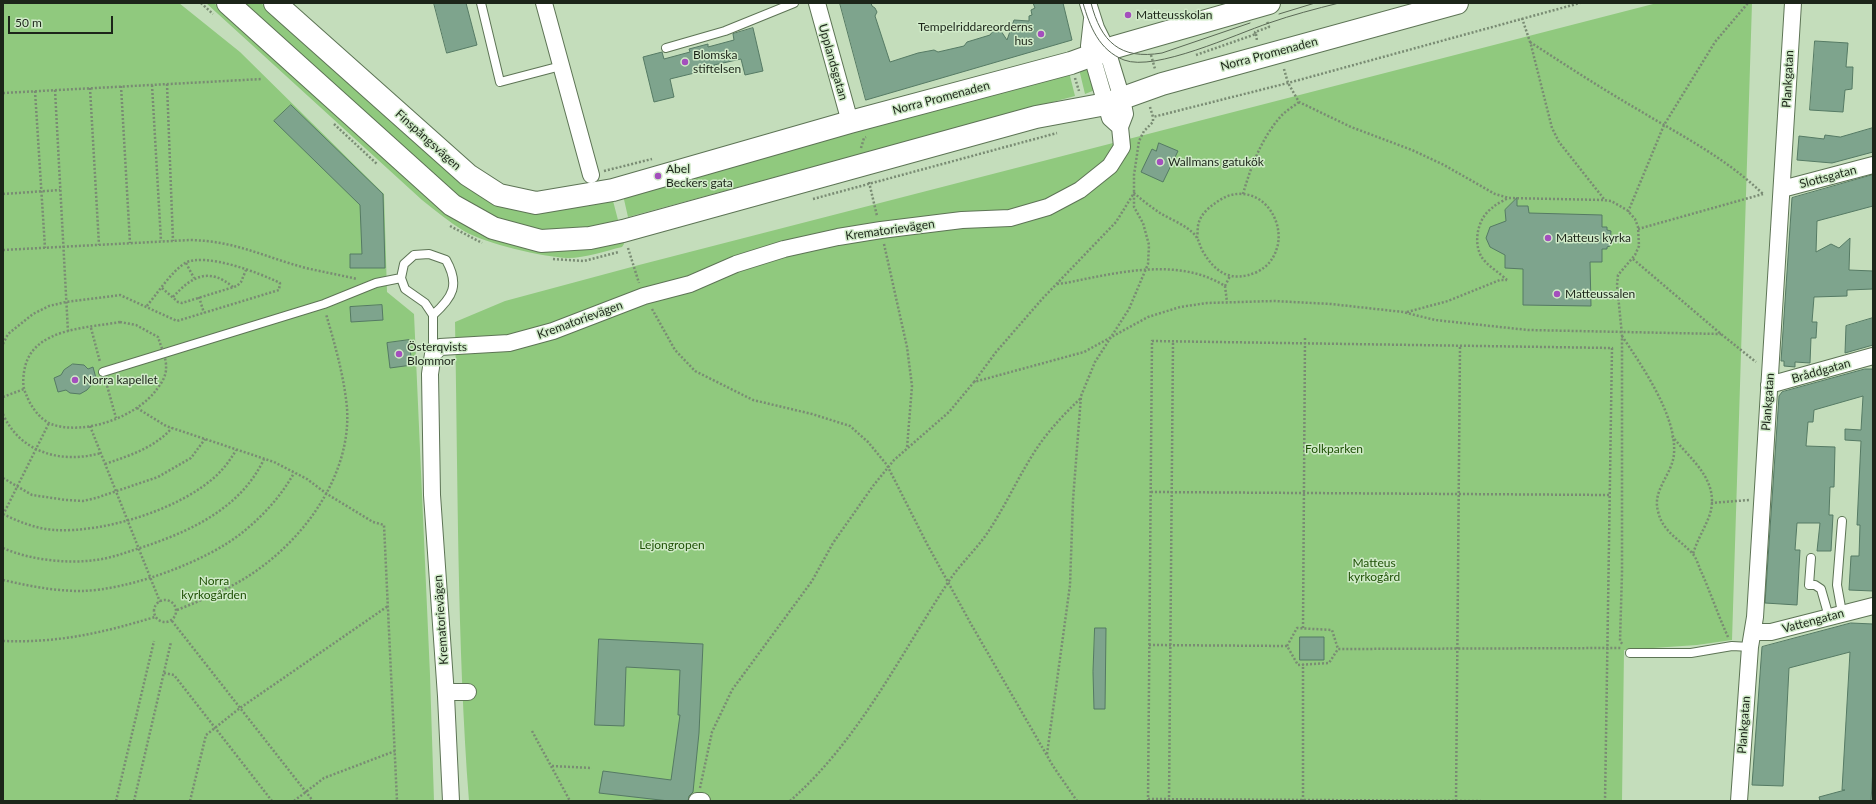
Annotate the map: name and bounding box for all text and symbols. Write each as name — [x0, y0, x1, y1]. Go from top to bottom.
scale bar — [10, 8, 115, 34]
place label: Matteusskolan — [1136, 8, 1212, 22]
marker: Matteusskolan — [1123, 10, 1133, 20]
text: 50 m — [15, 15, 42, 30]
place label: Tempelriddareorderns hus — [918, 20, 1033, 48]
street label: Upplandsgatan — [815, 22, 851, 102]
marker: Tempelriddareorderns hus — [1036, 29, 1046, 39]
street label: Norra Promenaden — [1219, 34, 1319, 74]
place label: Blomska stiftelsen — [693, 48, 741, 76]
street label: Plankgatan — [1779, 50, 1797, 108]
marker: Blomska stiftelsen — [680, 57, 690, 67]
street label: Norra Promenaden — [891, 78, 991, 118]
street label: Finspångsvägen — [392, 107, 464, 173]
place label: Wallmans gatukök — [1168, 155, 1264, 169]
marker: Wallmans gatukök — [1155, 157, 1165, 167]
place label: Abel Beckers gata — [666, 162, 733, 190]
street label: Slottsgatan — [1798, 162, 1858, 192]
marker: Abel Beckers gata — [653, 171, 663, 181]
street label: Krematorievägen — [844, 217, 936, 243]
place label: Matteus kyrka — [1556, 231, 1631, 245]
marker: Matteus kyrka — [1543, 233, 1553, 243]
place label: Matteussalen — [1565, 287, 1635, 301]
marker: Matteussalen — [1552, 289, 1562, 299]
street label: Krematorievägen — [535, 298, 625, 342]
place label: Österqvists Blommor — [407, 340, 467, 368]
marker: Österqvists Blommor — [394, 349, 404, 359]
street label: Bråddgatan — [1790, 356, 1852, 386]
place label: Norra kapellet — [83, 373, 158, 387]
street label: Plankgatan — [1759, 373, 1777, 431]
marker: Norra kapellet — [70, 375, 80, 385]
park label: Folkparken — [1305, 442, 1363, 456]
park label: Lejongropen — [639, 538, 705, 552]
park label: Matteus kyrkogård — [1348, 556, 1400, 584]
park label: Norra kyrkogården — [181, 574, 247, 602]
street label: Krematorievägen — [431, 575, 451, 665]
street label: Vattengatan — [1781, 606, 1845, 636]
street label: Plankgatan — [1735, 696, 1753, 754]

